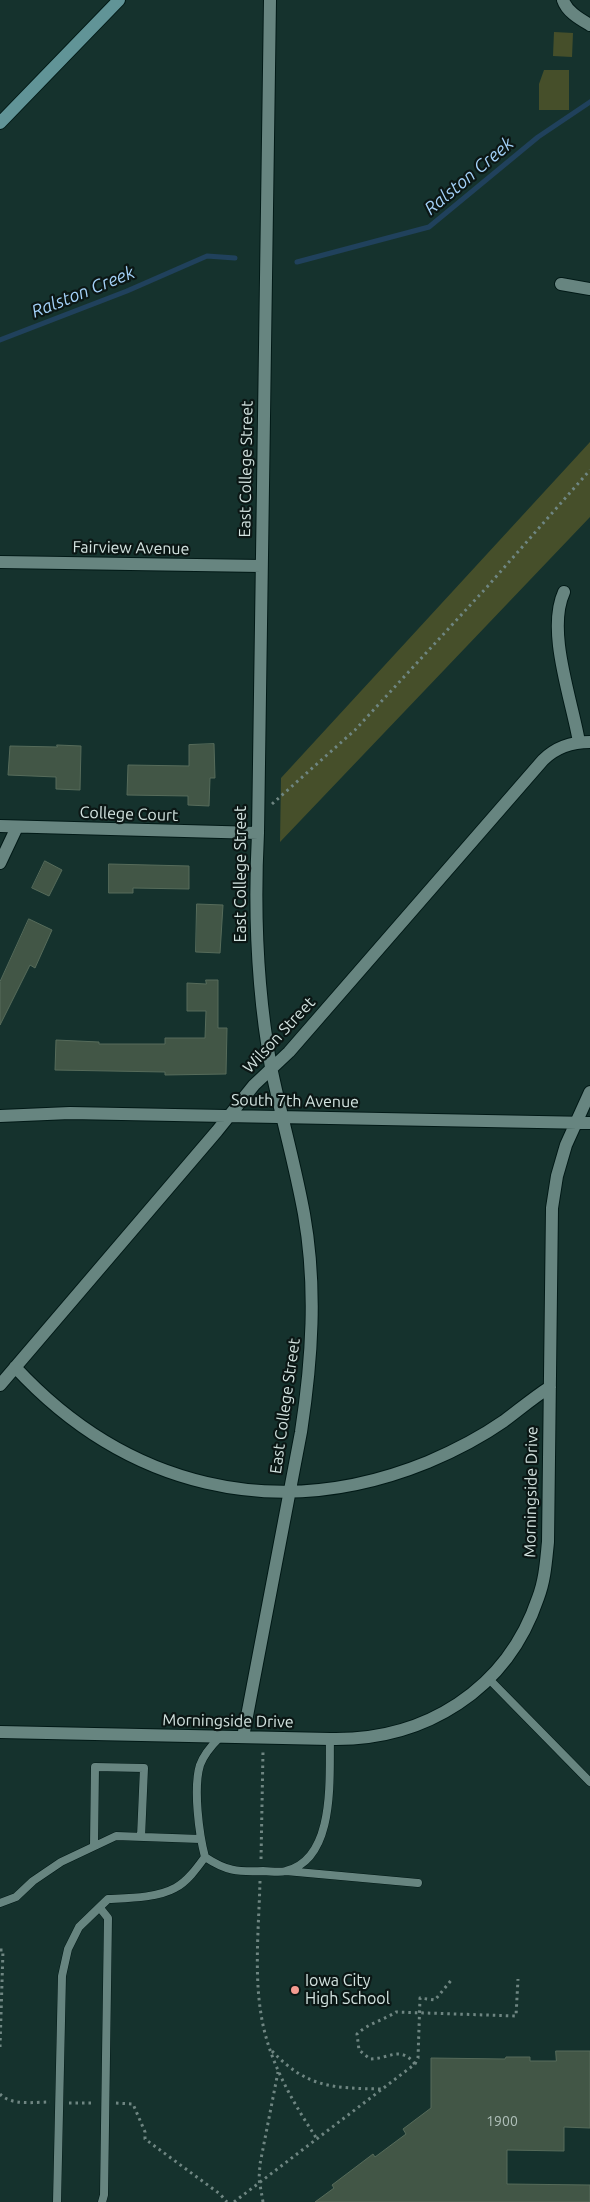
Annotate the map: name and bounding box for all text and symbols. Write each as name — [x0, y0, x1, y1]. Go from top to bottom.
water label: Ralston Creek — [420, 133, 518, 219]
water label: Ralston Creek — [28, 261, 138, 323]
street label: East College Street — [235, 400, 257, 538]
street label: Fairview Avenue — [72, 537, 190, 559]
street label: College Court — [79, 803, 179, 825]
street label: East College Street — [231, 806, 251, 942]
street label: Wilson Street — [239, 993, 319, 1077]
street label: South 7th Avenue — [231, 1090, 359, 1112]
street label: East College Street — [266, 1337, 304, 1475]
street label: Morningside Drive — [520, 1426, 542, 1558]
street label: Morningside Drive — [162, 1710, 294, 1732]
place label: Iowa City High School — [305, 1971, 390, 2009]
marker: Iowa City High School — [289, 1984, 301, 1996]
house number: 1900 — [486, 2113, 518, 2129]

